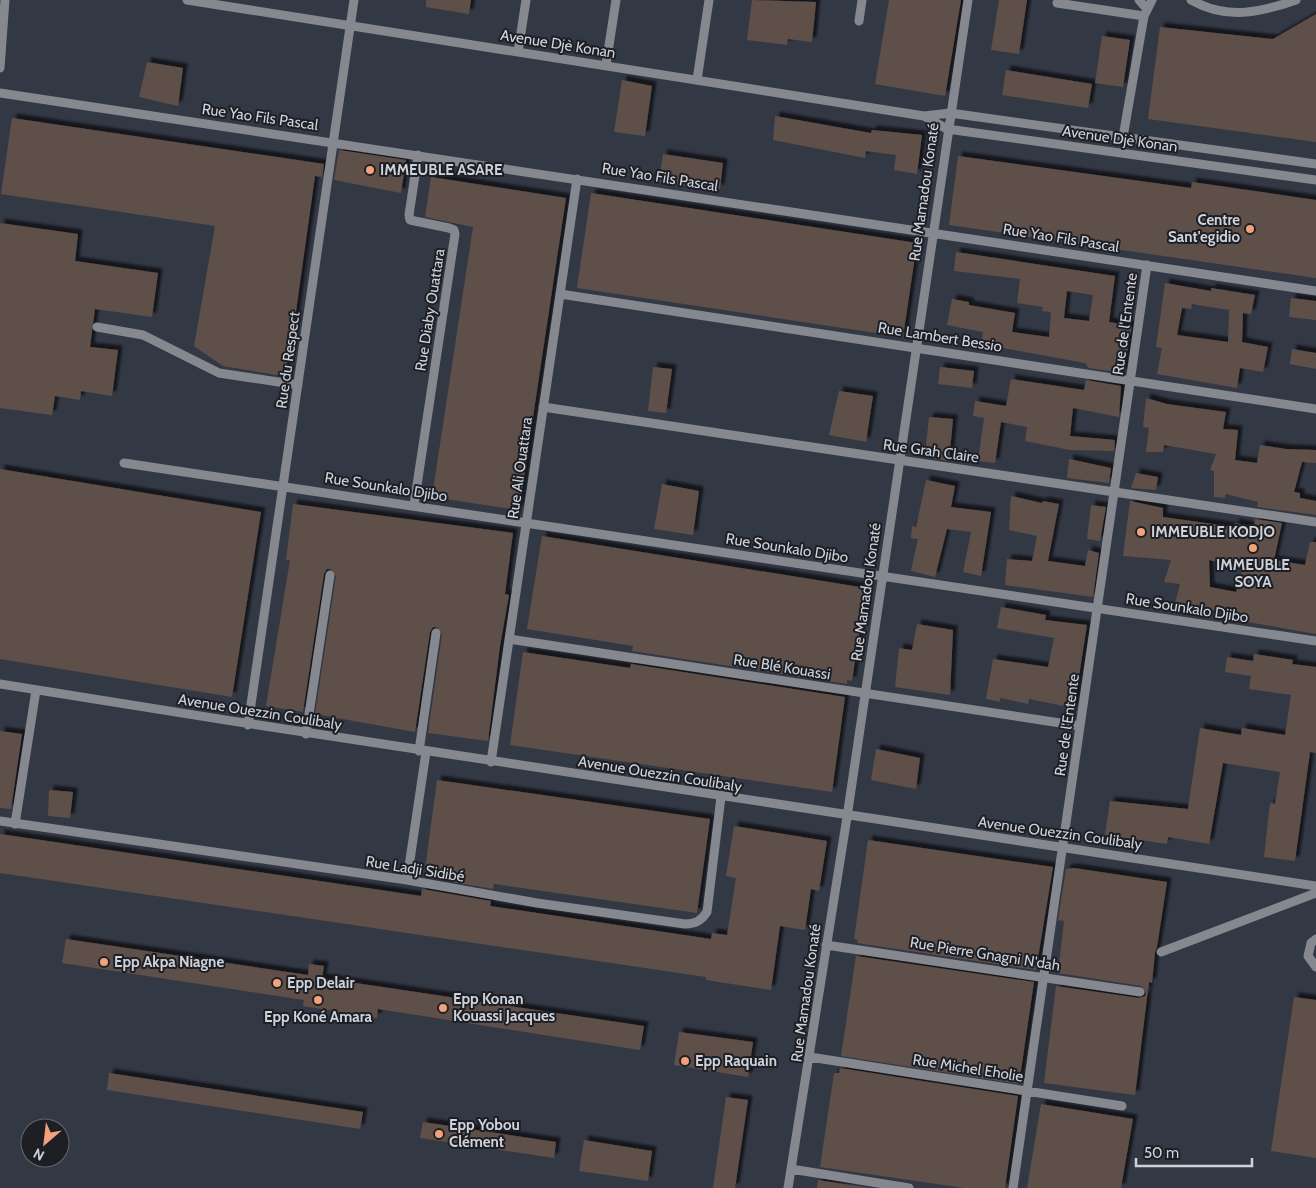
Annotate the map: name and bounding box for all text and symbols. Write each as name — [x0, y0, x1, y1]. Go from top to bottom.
street label: Avenue Djè Konan — [499, 26, 617, 62]
street label: Rue Yao Fils Pascal — [201, 100, 320, 134]
street label: Rue Mamadou Konaté — [905, 121, 943, 262]
street label: Avenue Djè Konan — [1061, 122, 1179, 156]
street label: Rue Yao Fils Pascal — [601, 159, 720, 195]
place label: IMMEUBLE ASARE — [380, 161, 503, 179]
marker: IMMEUBLE ASARE — [364, 164, 376, 176]
place label: Centre Sant'egidio — [1168, 211, 1240, 246]
street label: Rue Yao Fils Pascal — [1002, 220, 1121, 256]
marker: Centre Sant'egidio — [1244, 223, 1256, 235]
street label: Rue Diaby Ouattara — [411, 247, 449, 372]
street label: Rue de l'Entente — [1109, 271, 1141, 376]
street label: Rue du Respect — [272, 310, 304, 410]
street label: Rue Lambert Bessio — [877, 318, 1003, 356]
street label: Rue Ali Ouattara — [504, 415, 536, 520]
street label: Rue Grah Claire — [882, 435, 980, 467]
street label: Rue Sounkalo Djibo — [323, 468, 449, 506]
street label: Rue Mamadou Konaté — [847, 521, 885, 662]
place label: IMMEUBLE KODJO — [1151, 523, 1275, 541]
marker: IMMEUBLE KODJO — [1135, 526, 1147, 538]
street label: Rue Sounkalo Djibo — [724, 529, 850, 567]
marker: IMMEUBLE SOYA — [1247, 542, 1259, 554]
place label: IMMEUBLE SOYA — [1216, 556, 1290, 591]
street label: Rue Sounkalo Djibo — [1124, 589, 1250, 627]
street label: Rue Blé Kouassi — [732, 650, 832, 684]
street label: Rue de l'Entente — [1051, 672, 1083, 777]
street label: Avenue Ouezzin Coulibaly — [177, 690, 344, 734]
street label: Avenue Ouezzin Coulibaly — [577, 752, 744, 796]
street label: Avenue Ouezzin Coulibaly — [977, 813, 1144, 853]
street label: Rue Ladji Sidibé — [364, 852, 466, 886]
street label: Rue Mamadou Konaté — [787, 922, 825, 1063]
street label: Rue Pierre Gnagni N'dah — [909, 933, 1061, 975]
place label: Epp Akpa Niagne — [114, 953, 224, 971]
marker: Epp Akpa Niagne — [98, 956, 110, 968]
place label: Epp Delair — [287, 974, 354, 992]
marker: Epp Delair — [271, 977, 283, 989]
place label: Epp Konan Kouassi Jacques — [453, 990, 555, 1025]
marker: Epp Koné Amara — [312, 994, 324, 1006]
marker: Epp Konan Kouassi Jacques — [437, 1002, 449, 1014]
place label: Epp Koné Amara — [264, 1008, 373, 1026]
street label: Rue Michel Eholie — [911, 1050, 1025, 1086]
place label: Epp Raquain — [695, 1052, 777, 1070]
marker: Epp Raquain — [679, 1055, 691, 1067]
place label: Epp Yobou Clément — [449, 1116, 520, 1151]
north arrow — [20, 1118, 70, 1168]
marker: Epp Yobou Clément — [433, 1128, 445, 1140]
scale bar — [1136, 1136, 1252, 1168]
text: N — [30, 1144, 47, 1165]
text: 50 m — [1144, 1144, 1179, 1162]

